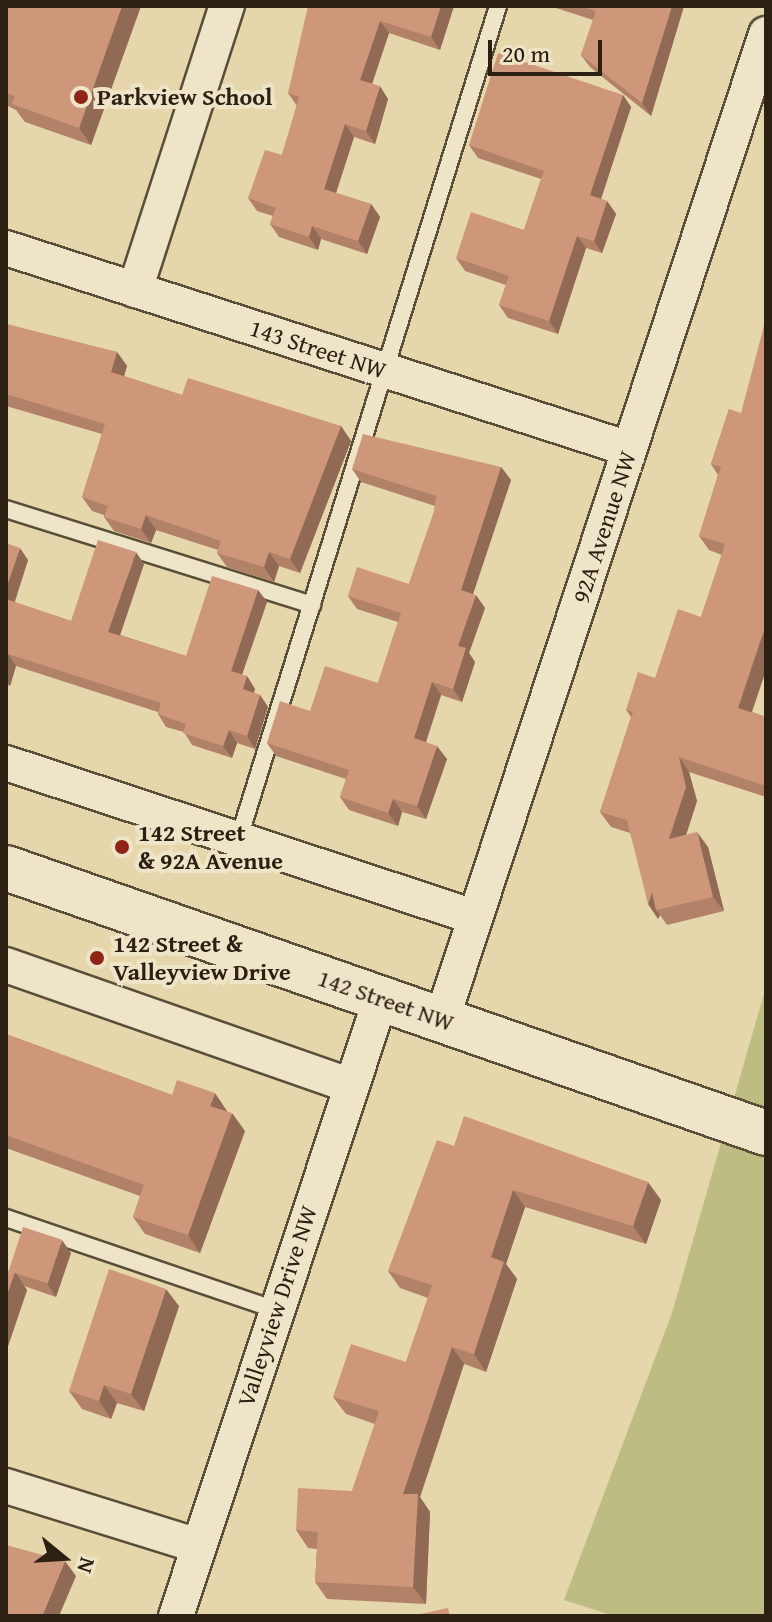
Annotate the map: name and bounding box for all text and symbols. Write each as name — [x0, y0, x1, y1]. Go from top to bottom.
scale bar — [492, 24, 606, 74]
text: 20 m — [502, 36, 550, 71]
place label: Parkview School — [97, 83, 273, 111]
marker: Parkview School — [72, 88, 90, 106]
street label: 143 Street NW — [246, 313, 390, 385]
street label: 92A Avenue NW — [566, 447, 642, 607]
place label: 142 Street & 92A Avenue — [138, 819, 283, 875]
marker: 142 Street & 92A Avenue — [113, 838, 131, 856]
place label: 142 Street & Valleyview Drive — [113, 930, 291, 986]
marker: 142 Street & Valleyview Drive — [88, 949, 106, 967]
street label: 142 Street NW — [314, 963, 458, 1037]
street label: Valleyview Drive NW — [231, 1202, 323, 1410]
north arrow — [24, 1518, 104, 1598]
text: N — [69, 1553, 104, 1577]

